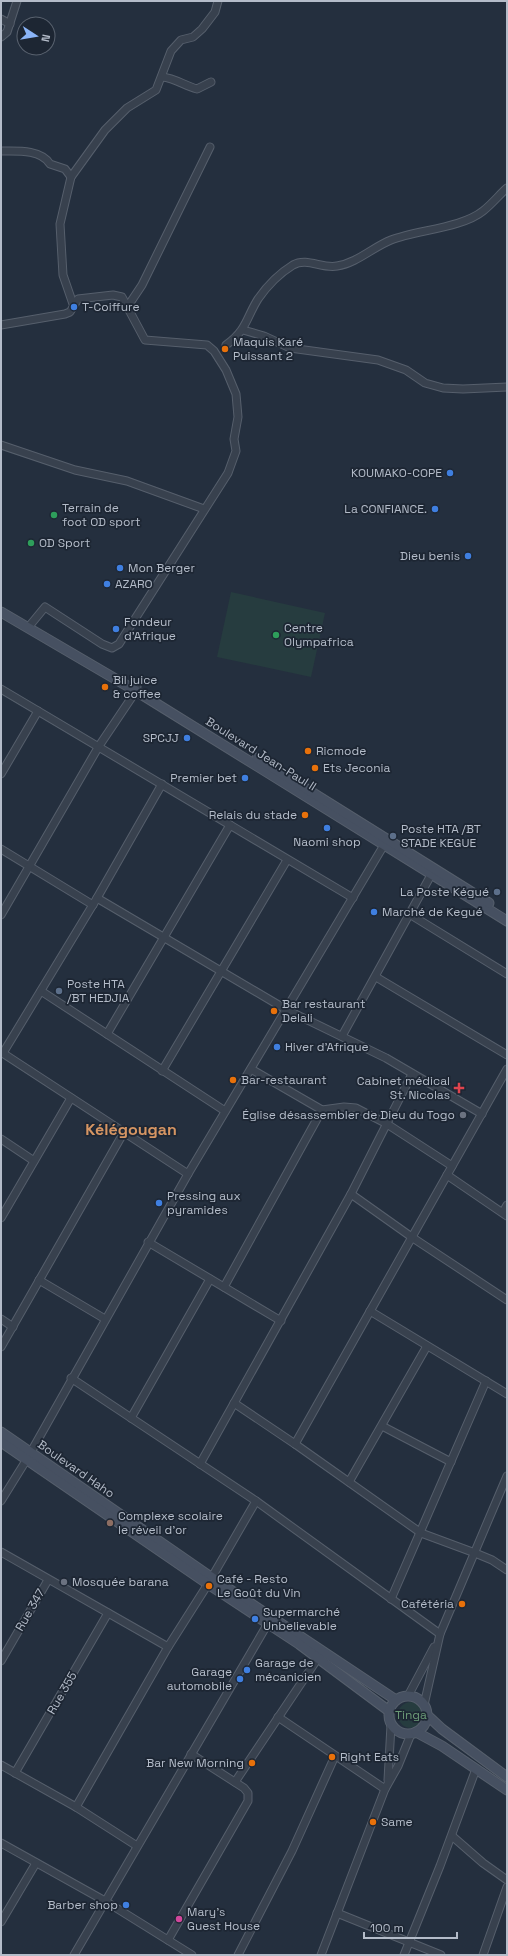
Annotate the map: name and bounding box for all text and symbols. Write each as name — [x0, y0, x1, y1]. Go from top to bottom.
north arrow — [16, 16, 56, 56]
text: N — [38, 33, 53, 43]
place label: T-Coiffure — [82, 299, 139, 315]
marker: T-Coiffure — [69, 302, 79, 312]
place label: Maquis Karé Puissant 2 — [233, 334, 303, 364]
marker: Maquis Karé Puissant 2 — [220, 344, 230, 354]
place label: KOUMAKO-COPE — [351, 465, 442, 481]
marker: KOUMAKO-COPE — [445, 468, 455, 478]
place label: Terrain de foot OD sport — [62, 500, 141, 530]
place label: La CONFIANCE. — [344, 501, 427, 517]
marker: La CONFIANCE. — [430, 504, 440, 514]
marker: Terrain de foot OD sport — [49, 510, 59, 520]
place label: OD Sport — [39, 535, 90, 551]
marker: OD Sport — [26, 538, 36, 548]
place label: Dieu benis — [400, 548, 460, 564]
marker: Dieu benis — [463, 551, 473, 561]
place label: Mon Berger — [128, 560, 195, 576]
marker: Mon Berger — [115, 563, 125, 573]
place label: AZARO — [115, 576, 153, 592]
marker: AZARO — [102, 579, 112, 589]
place label: Fondeur d'Afrique — [124, 614, 176, 644]
place label: Centre Olympafrica — [284, 620, 354, 650]
marker: Fondeur d'Afrique — [111, 624, 121, 634]
marker: Centre Olympafrica — [271, 630, 281, 640]
place label: Bil juice & coffee — [113, 672, 161, 702]
marker: Bil juice & coffee — [100, 682, 110, 692]
street label: Boulevard Jean-Paul II — [203, 713, 319, 795]
place label: SPCJJ — [143, 730, 179, 746]
marker: SPCJJ — [182, 733, 192, 743]
place label: Ricmode — [316, 743, 366, 759]
marker: Ricmode — [303, 746, 313, 756]
place label: Ets Jeconia — [323, 760, 390, 776]
marker: Ets Jeconia — [310, 763, 320, 773]
place label: Premier bet — [170, 770, 237, 786]
marker: Premier bet — [240, 773, 250, 783]
place label: Relais du stade — [209, 807, 297, 823]
marker: Relais du stade — [300, 810, 310, 820]
place label: Poste HTA /BT STADE KEGUE — [401, 821, 481, 851]
marker: Naomi shop — [322, 823, 332, 833]
marker: Poste HTA /BT STADE KEGUE — [388, 831, 398, 841]
place label: Naomi shop — [293, 834, 361, 850]
place label: La Poste Kégué — [400, 884, 489, 900]
marker: La Poste Kégué — [492, 887, 502, 897]
place label: Marché de Kegué — [382, 904, 483, 920]
marker: Marché de Kegué — [369, 907, 379, 917]
place label: Poste HTA /BT HEDJIA — [67, 976, 130, 1006]
marker: Poste HTA /BT HEDJIA — [54, 986, 64, 996]
place label: Bar restaurant Delali — [282, 996, 366, 1026]
marker: Bar restaurant Delali — [269, 1006, 279, 1016]
place label: Hiver d'Afrique — [285, 1039, 369, 1055]
marker: Hiver d'Afrique — [272, 1042, 282, 1052]
place label: Bar-restaurant — [241, 1072, 327, 1088]
place label: Cabinet médical St. Nicolas — [357, 1073, 450, 1103]
marker: Bar-restaurant — [228, 1075, 238, 1085]
marker: Cabinet médical St. Nicolas — [453, 1082, 465, 1094]
place label: Église désassembler de Dieu du Togo — [242, 1107, 455, 1123]
marker: Église désassembler de Dieu du Togo — [458, 1110, 468, 1120]
district label: Kélégougan — [85, 1119, 177, 1140]
place label: Pressing aux pyramides — [167, 1188, 241, 1218]
marker: Pressing aux pyramides — [154, 1198, 164, 1208]
street label: Boulevard Haho — [34, 1437, 118, 1501]
place label: Complexe scolaire le réveil d'or — [118, 1508, 223, 1538]
marker: Complexe scolaire le réveil d'or — [105, 1518, 115, 1528]
place label: Café - Resto Le Goût du Vin — [217, 1571, 301, 1601]
place label: Mosquée barana — [72, 1574, 169, 1590]
marker: Mosquée barana — [59, 1577, 69, 1587]
marker: Café - Resto Le Goût du Vin — [204, 1581, 214, 1591]
street label: Rue 347 — [12, 1586, 49, 1634]
place label: Cafétéria — [401, 1596, 454, 1612]
marker: Cafétéria — [457, 1599, 467, 1609]
place label: Supermarché Unbelievable — [263, 1604, 340, 1634]
marker: Supermarché Unbelievable — [250, 1614, 260, 1624]
place label: Garage de mécanicien — [255, 1655, 321, 1685]
place label: Garage automobile — [167, 1664, 232, 1694]
marker: Garage de mécanicien — [242, 1665, 252, 1675]
street label: Rue 355 — [43, 1669, 81, 1717]
marker: Garage automobile — [235, 1674, 245, 1684]
park label: Tinga — [395, 1707, 427, 1723]
place label: Right Eats — [340, 1749, 399, 1765]
marker: Right Eats — [327, 1752, 337, 1762]
place label: Bar New Morning — [146, 1755, 244, 1771]
marker: Bar New Morning — [247, 1758, 257, 1768]
place label: Same — [381, 1814, 413, 1830]
marker: Same — [368, 1817, 378, 1827]
place label: Barber shop — [47, 1897, 118, 1913]
marker: Barber shop — [121, 1900, 131, 1910]
place label: Mary's Guest House — [187, 1904, 260, 1934]
marker: Mary's Guest House — [174, 1914, 184, 1924]
scale bar — [364, 1914, 457, 1940]
text: 100 m — [370, 1920, 404, 1936]

